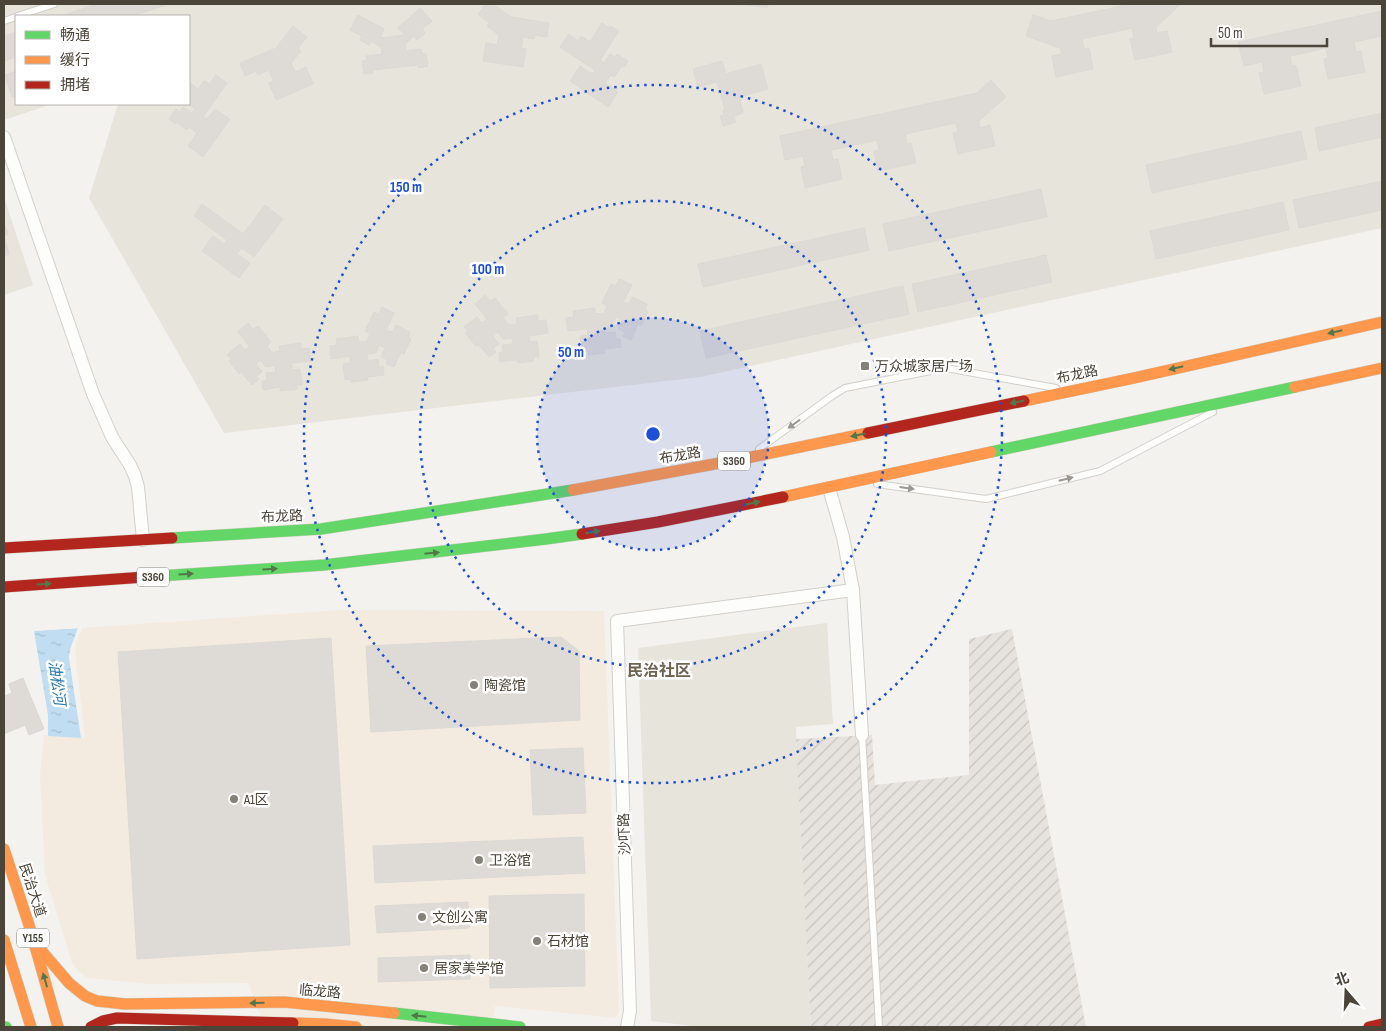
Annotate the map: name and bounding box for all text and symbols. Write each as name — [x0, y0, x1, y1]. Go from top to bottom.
legend — [15, 15, 190, 105]
scale bar — [1211, 15, 1327, 47]
text: 50 m — [1218, 24, 1243, 43]
text: 畅通 — [60, 26, 90, 45]
text: 缓行 — [60, 51, 90, 70]
text: 拥堵 — [60, 76, 90, 95]
text: 150 m — [390, 178, 422, 197]
text: 100 m — [472, 260, 504, 279]
one-way arrow — [1326, 329, 1342, 337]
text: 50 m — [558, 343, 584, 362]
place label: 万众城家居广场 — [875, 358, 973, 375]
marker: 万众城家居广场 — [859, 360, 871, 372]
street label: 布龙路 — [1055, 362, 1099, 387]
one-way arrow — [1169, 364, 1184, 372]
one-way arrow — [1010, 398, 1025, 406]
one-way arrow — [787, 419, 800, 429]
centre of rings — [644, 425, 662, 443]
one-way arrow — [851, 431, 866, 439]
street label: 布龙路 — [658, 443, 702, 468]
road number: S360 — [718, 452, 750, 471]
one-way arrow — [1059, 475, 1074, 483]
one-way arrow — [899, 484, 915, 492]
one-way arrow — [745, 499, 761, 507]
street label: 布龙路 — [261, 507, 303, 526]
one-way arrow — [585, 528, 601, 536]
one-way arrow — [424, 549, 440, 557]
one-way arrow — [262, 564, 278, 572]
road number: S360 — [137, 568, 169, 586]
one-way arrow — [178, 570, 194, 578]
one-way arrow — [37, 580, 53, 588]
water label: 油松河 — [44, 659, 69, 710]
district label: 民治社区 — [627, 661, 691, 681]
place label: 陶瓷馆 — [484, 677, 526, 694]
marker: 陶瓷馆 — [468, 679, 480, 691]
place label: A1区 — [243, 791, 269, 808]
marker: A1区 — [228, 793, 240, 805]
street label: 沙吓路 — [615, 813, 634, 855]
place label: 卫浴馆 — [489, 852, 531, 869]
marker: 卫浴馆 — [473, 854, 485, 866]
street label: 民治大道 — [16, 861, 49, 919]
place label: 文创公寓 — [432, 909, 488, 926]
marker: 文创公寓 — [416, 911, 428, 923]
road number: Y155 — [17, 928, 49, 948]
place label: 石材馆 — [547, 933, 589, 950]
marker: 石材馆 — [531, 935, 543, 947]
place label: 居家美学馆 — [434, 960, 504, 977]
marker: 居家美学馆 — [418, 962, 430, 974]
north arrow — [1321, 966, 1371, 1016]
text: 北 — [1333, 969, 1351, 989]
one-way arrow — [41, 973, 49, 988]
street label: 临龙路 — [298, 981, 342, 1002]
one-way arrow — [249, 999, 265, 1007]
one-way arrow — [411, 1012, 427, 1020]

